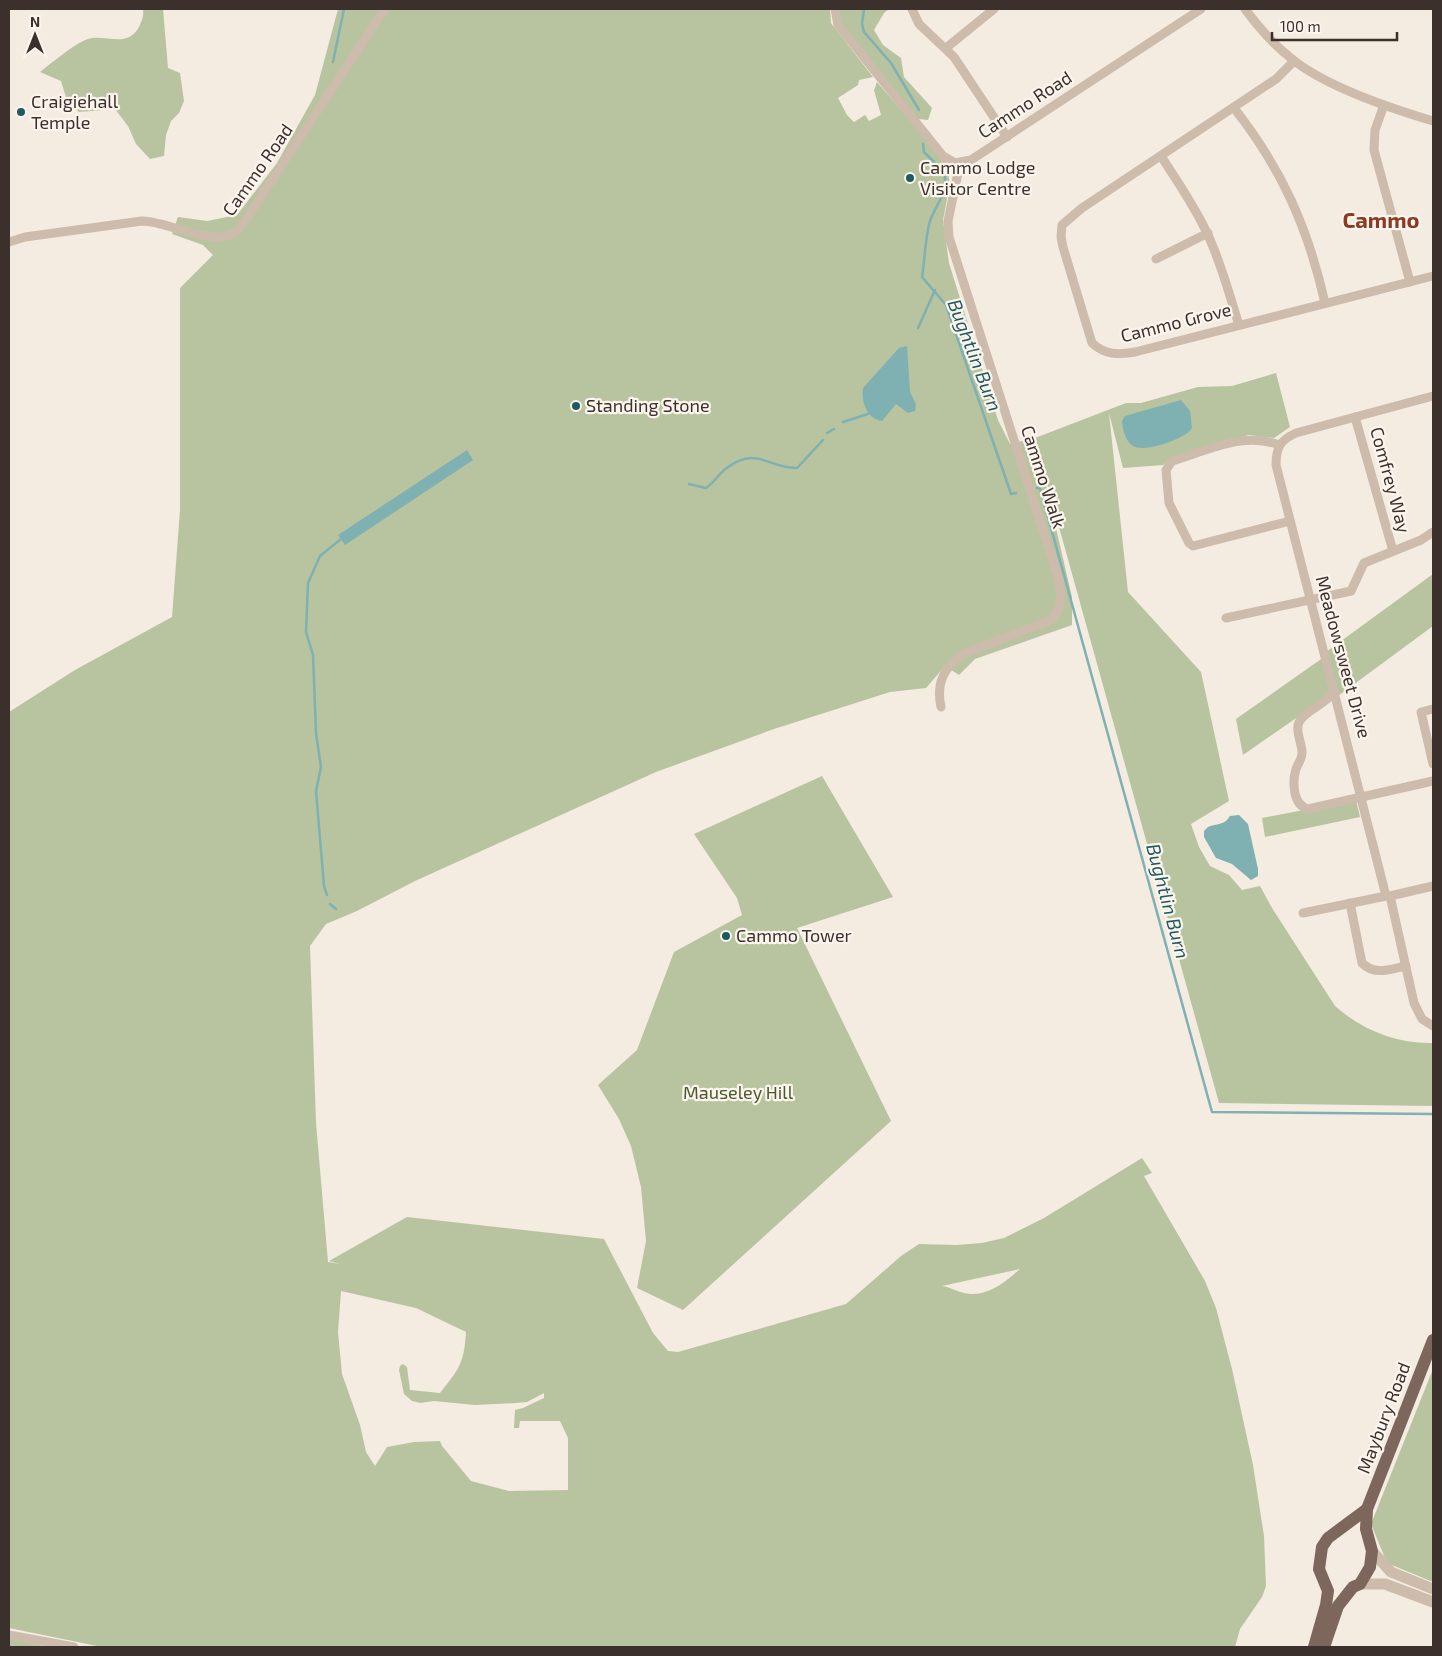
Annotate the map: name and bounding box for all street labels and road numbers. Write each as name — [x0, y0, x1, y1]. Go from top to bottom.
street label: Cammo Road — [973, 66, 1075, 143]
street label: Cammo Road — [217, 119, 297, 220]
street label: Cammo Grove — [1118, 298, 1233, 346]
street label: Cammo Walk — [1017, 422, 1071, 531]
street label: Comfrey Way — [1366, 424, 1416, 536]
street label: Meadowsweet Drive — [1312, 573, 1376, 740]
street label: Maybury Road — [1352, 1359, 1414, 1476]

